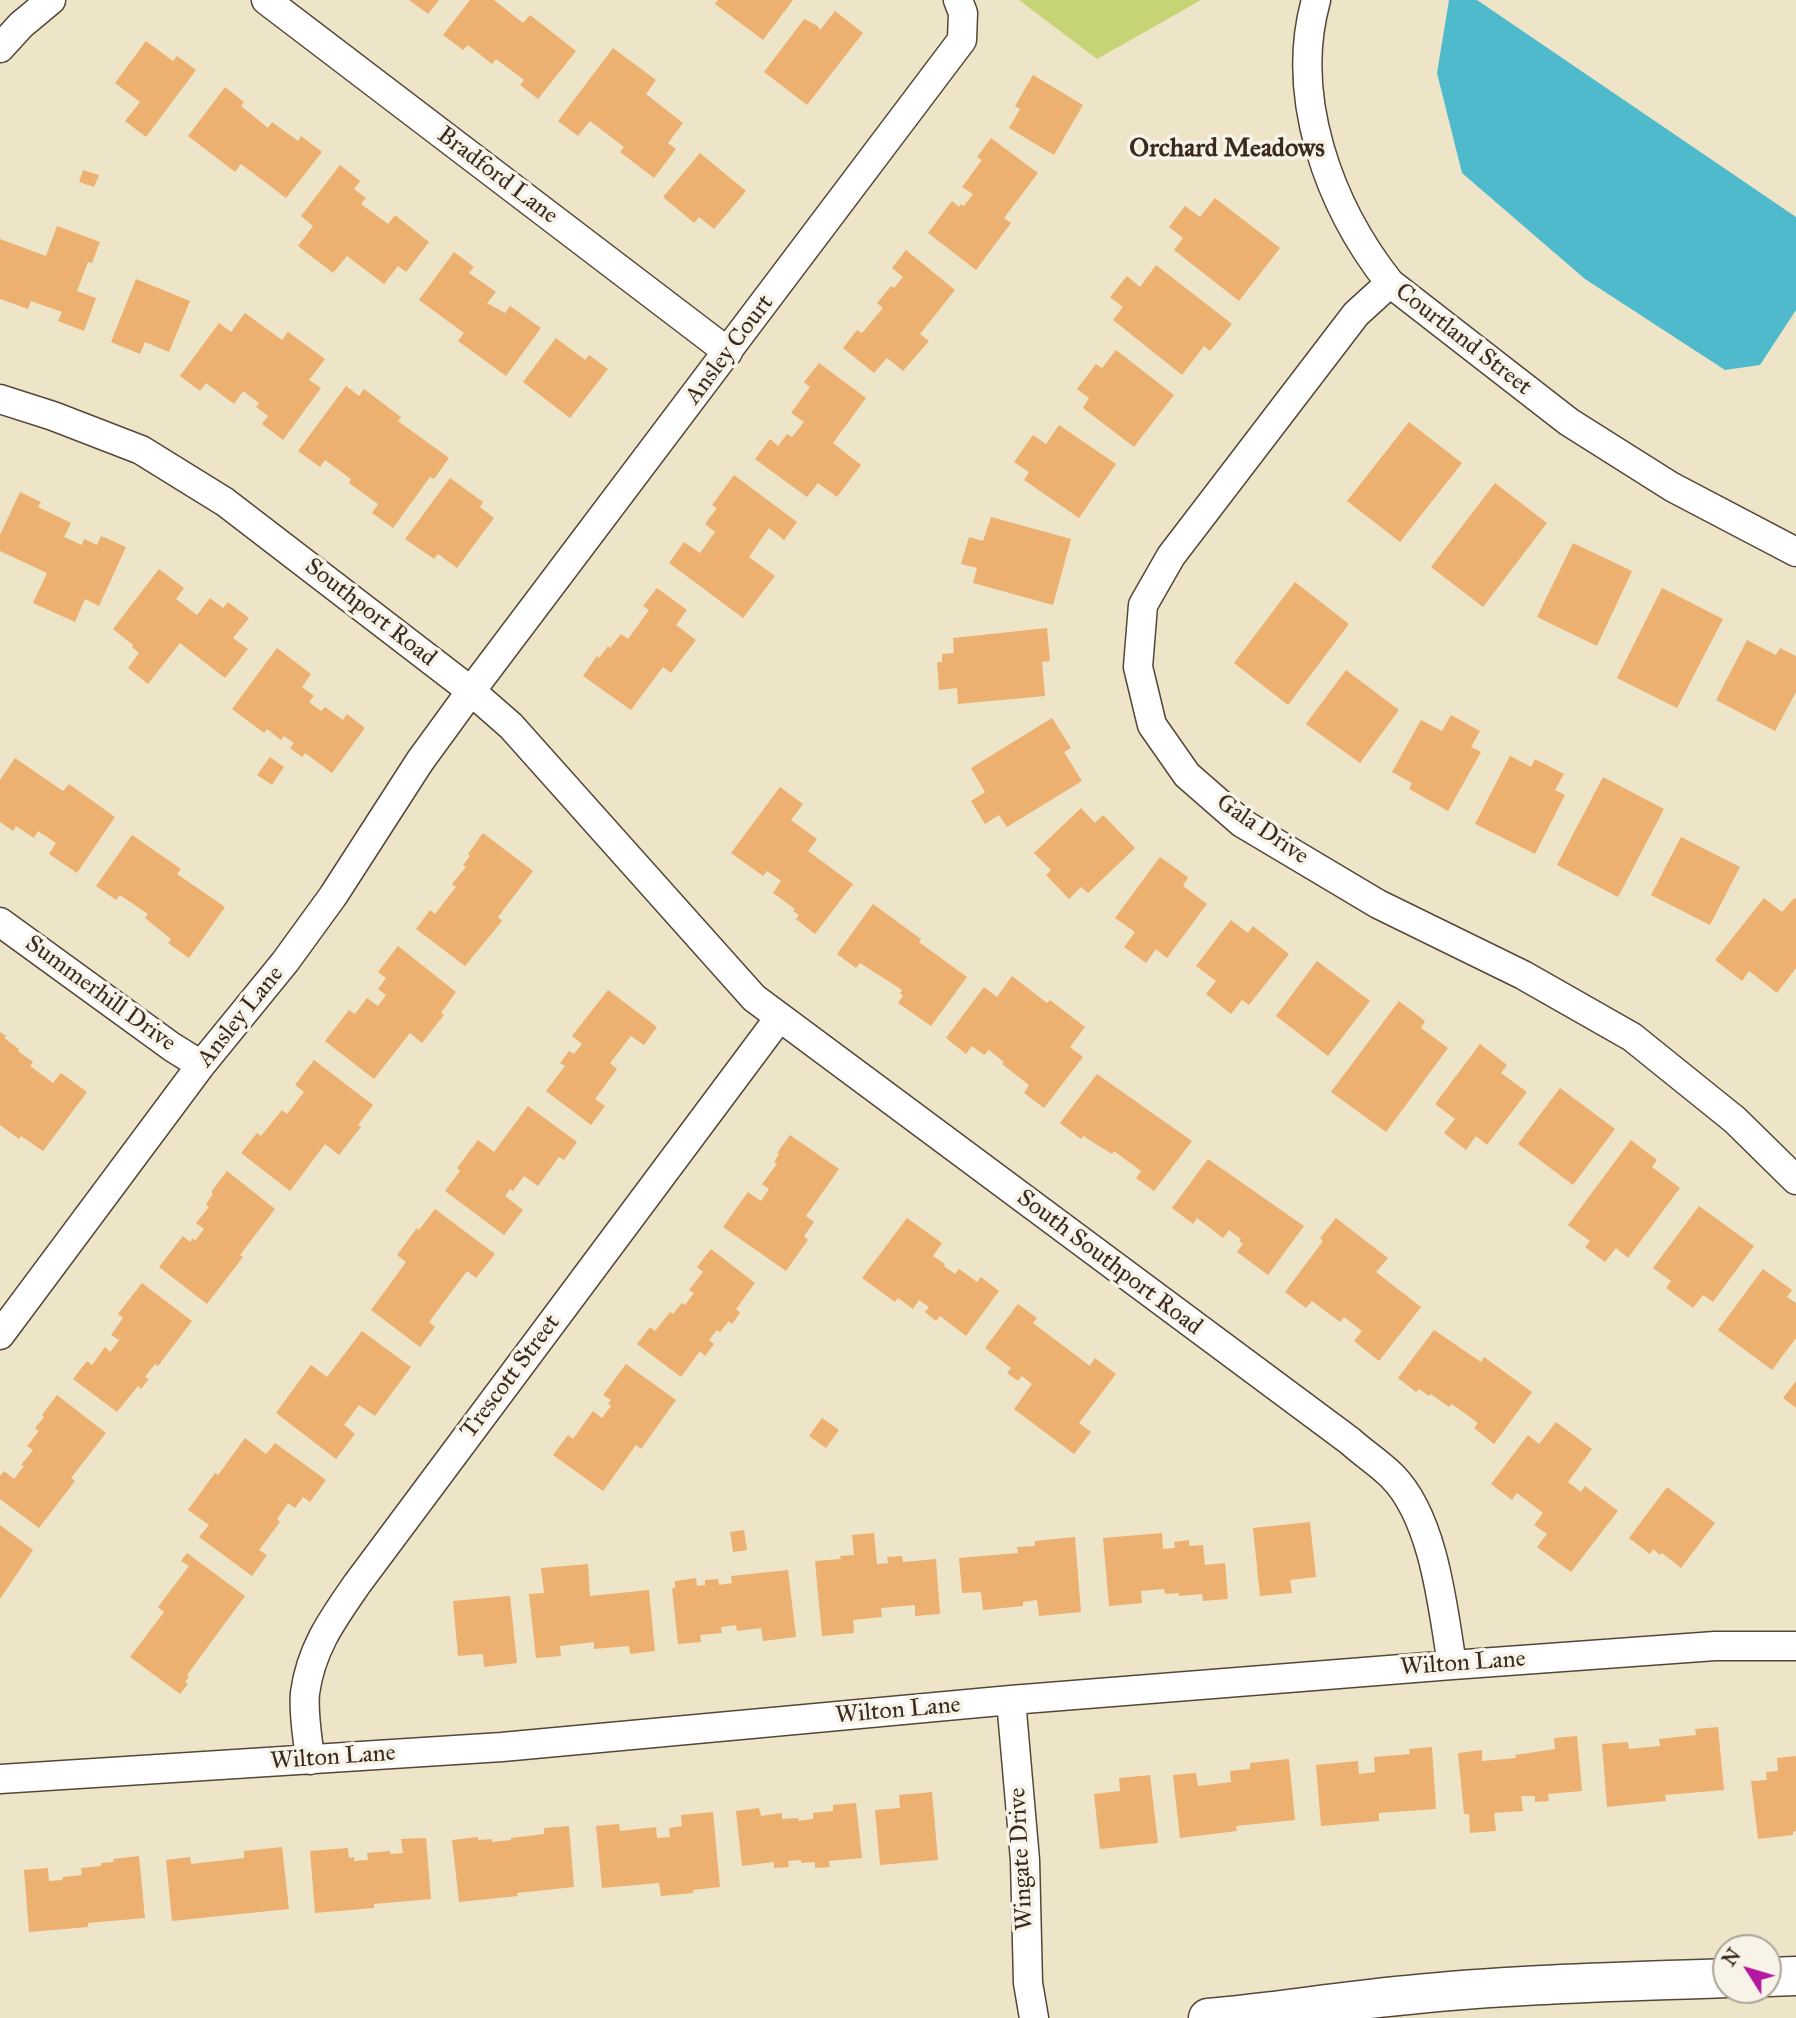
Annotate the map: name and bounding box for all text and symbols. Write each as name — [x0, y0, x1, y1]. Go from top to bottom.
street label: Bradford Lane — [431, 121, 563, 231]
district label: Orchard Meadows — [1129, 134, 1325, 166]
street label: Courtland Street — [1389, 278, 1537, 402]
street label: Ansley Court — [680, 290, 780, 410]
street label: Southport Road — [299, 553, 441, 673]
street label: Gala Drive — [1210, 789, 1314, 871]
street label: Summerhill Drive — [19, 930, 181, 1058]
street label: Ansley Lane — [192, 961, 290, 1073]
street label: South Southport Road — [1011, 1184, 1207, 1342]
street label: Trescott Street — [455, 1309, 567, 1445]
street label: Wilton Lane — [1399, 1645, 1527, 1683]
street label: Wilton Lane — [834, 1691, 962, 1731]
street label: Wilton Lane — [269, 1739, 397, 1777]
street label: Wingate Drive — [1004, 1787, 1040, 1931]
north arrow — [1712, 1934, 1782, 2004]
text: N — [1717, 1944, 1745, 1971]

